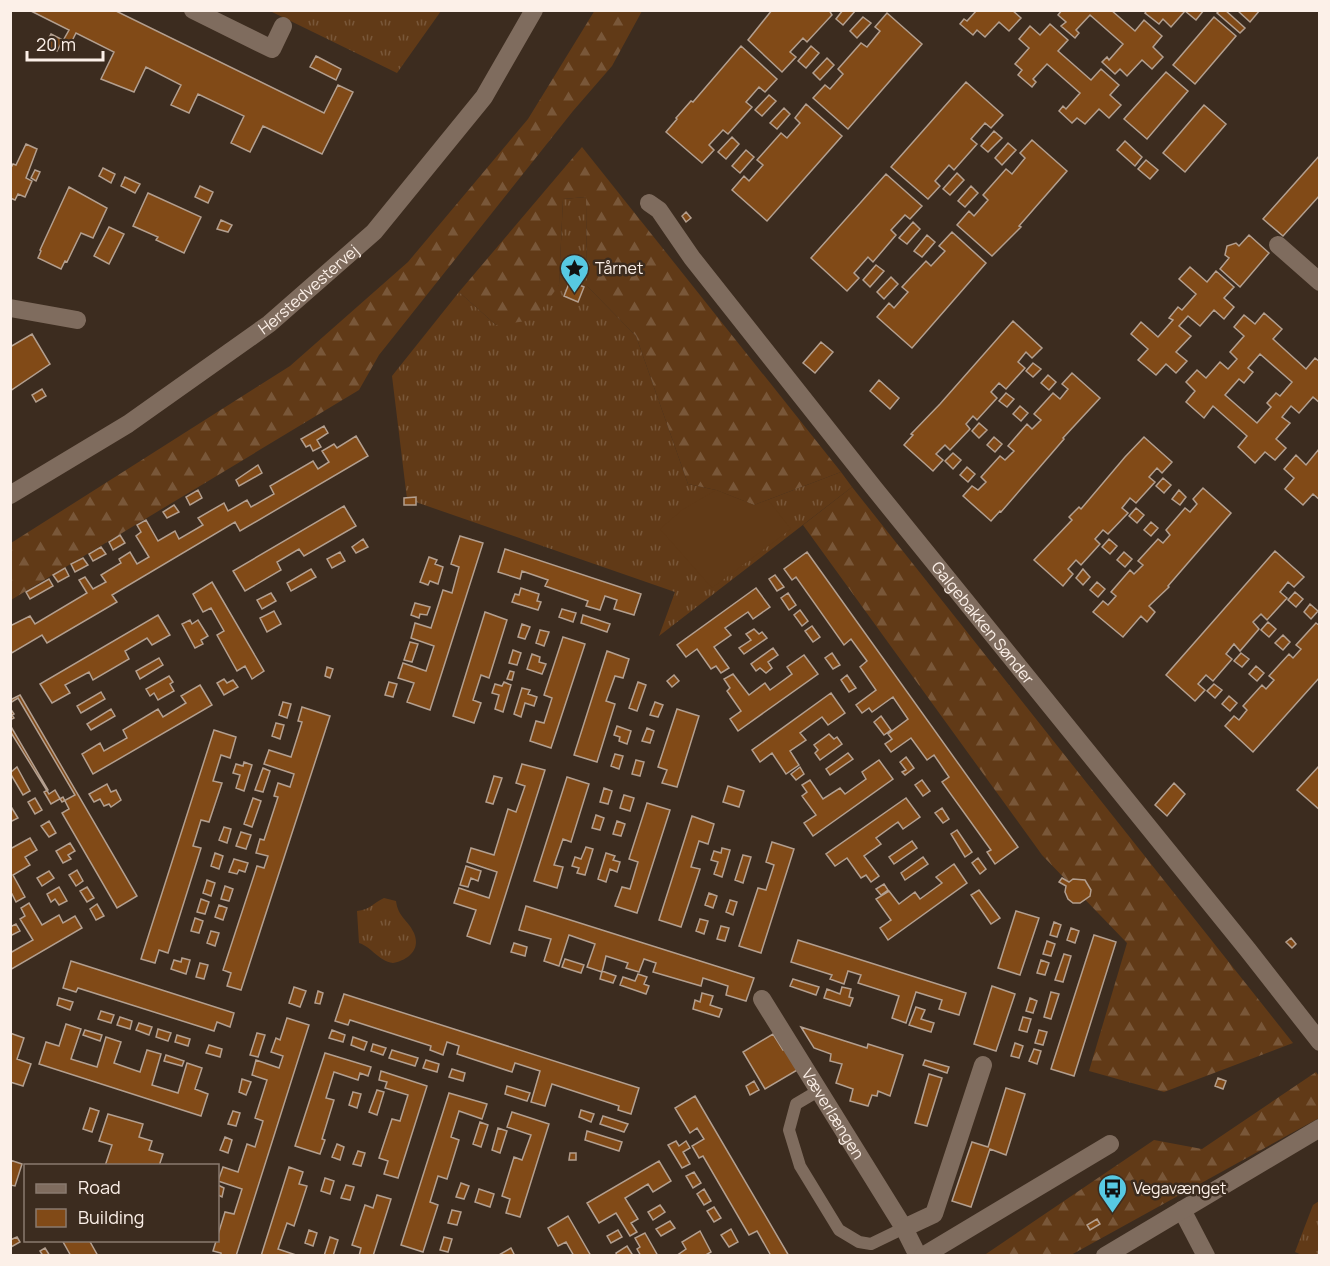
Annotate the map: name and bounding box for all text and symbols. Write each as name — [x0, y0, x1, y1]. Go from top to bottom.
scale bar — [27, 24, 104, 62]
text: 20 m — [36, 32, 76, 56]
street label: Herstedvestervej — [254, 239, 363, 339]
place icon: Tårnet — [558, 252, 590, 294]
place label: Tårnet — [595, 257, 643, 279]
street label: Galgebakken Sønder — [927, 557, 1040, 689]
street label: Væverlængen — [797, 1064, 870, 1163]
legend — [24, 1164, 219, 1242]
bus stop icon: Vegavænget — [1096, 1172, 1128, 1214]
text: Road — [78, 1175, 121, 1199]
place label: Vegavænget — [1133, 1177, 1226, 1199]
text: Building — [78, 1205, 144, 1229]

